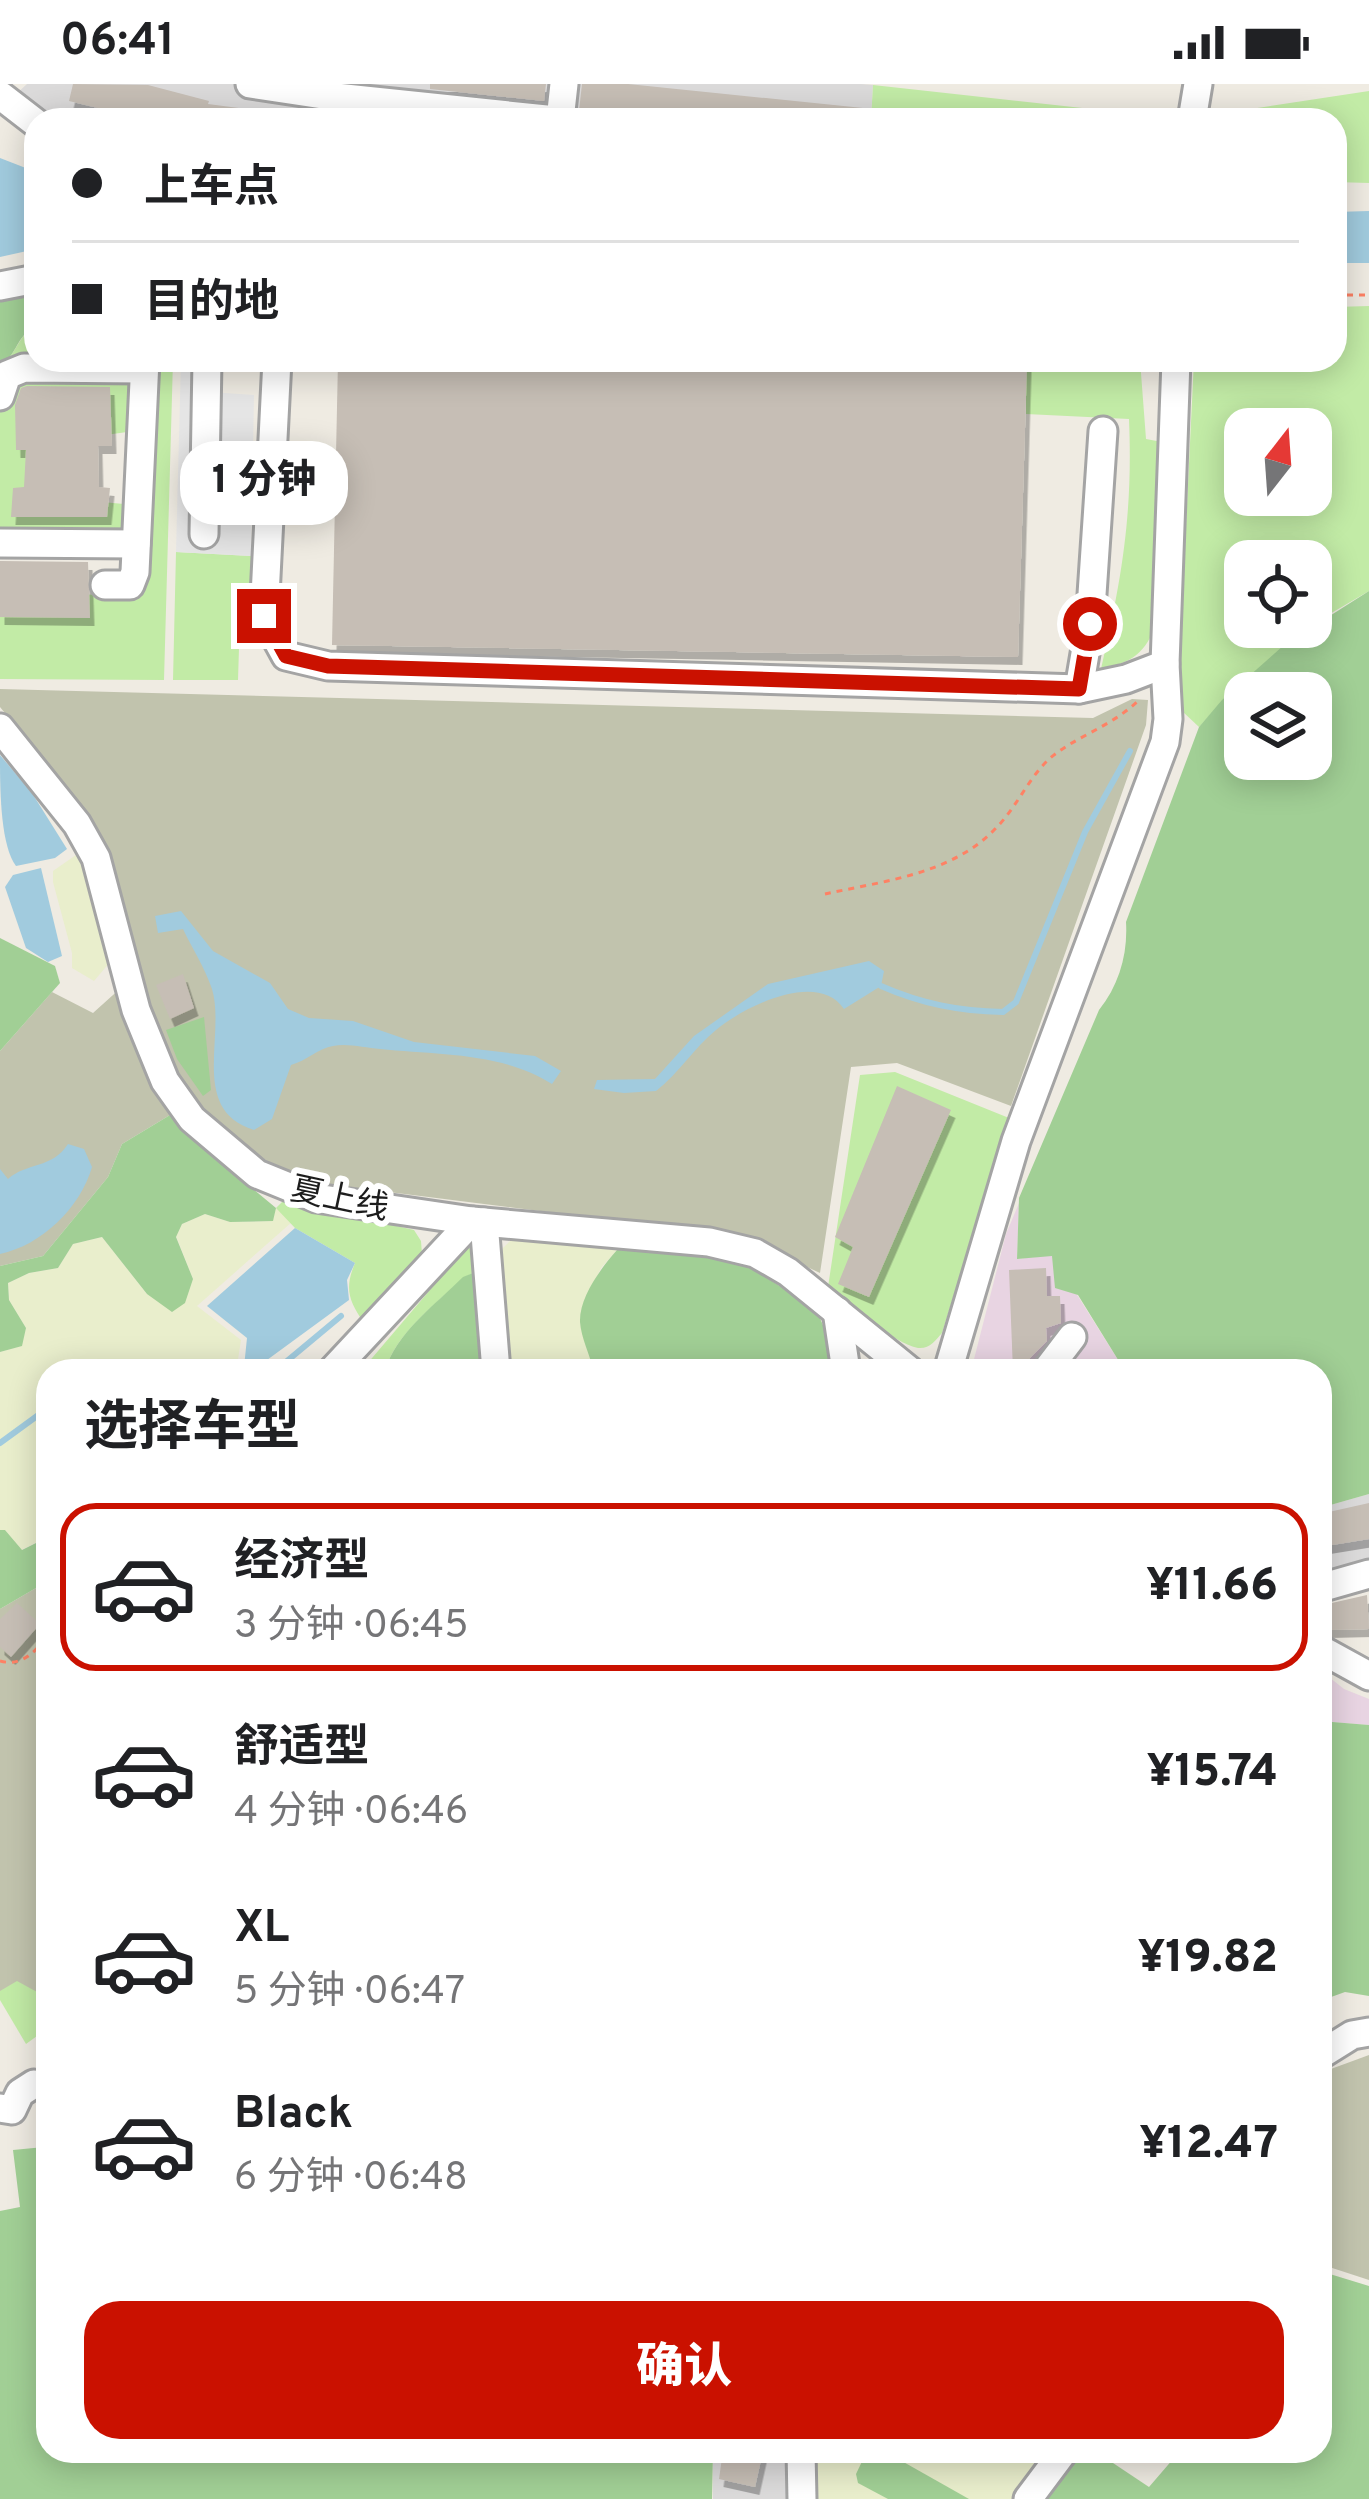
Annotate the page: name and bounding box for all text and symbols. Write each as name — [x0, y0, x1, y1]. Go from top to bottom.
text: 06:41 — [60, 14, 175, 71]
text: 上车点 — [144, 161, 279, 218]
text: 目的地 — [144, 276, 279, 333]
north arrow — [1224, 408, 1332, 516]
map controls — [1224, 408, 1332, 780]
callout: 1 分钟 — [180, 442, 348, 526]
text: 1 分钟 — [212, 458, 316, 507]
button: locate — [1224, 540, 1332, 648]
route end — [237, 589, 291, 643]
route start — [1063, 597, 1117, 651]
button: layers — [1224, 672, 1332, 780]
street label: 夏上线 — [286, 1170, 392, 1232]
text: 选择车型 — [84, 1396, 300, 1465]
icon: car — [90, 1533, 198, 1641]
text: 经济型 — [234, 1535, 369, 1592]
text: ¥11.66 — [1146, 1559, 1278, 1616]
text: 3 分钟 · 06:45 — [234, 1603, 469, 1652]
icon: car — [90, 1719, 198, 1827]
text: 舒适型 — [234, 1721, 369, 1778]
text: ¥15.74 — [1147, 1745, 1278, 1802]
text: 4 分钟 · 06:46 — [234, 1789, 468, 1838]
text: XL — [234, 1901, 289, 1958]
icon: car — [90, 1905, 198, 2013]
text: ¥19.82 — [1137, 1931, 1278, 1988]
text: 5 分钟 · 06:47 — [234, 1969, 465, 2018]
text: Black — [234, 2087, 353, 2144]
icon: car — [90, 2091, 198, 2199]
text: ¥12.47 — [1139, 2117, 1278, 2174]
text: 6 分钟 · 06:48 — [234, 2155, 468, 2204]
button: 确认 — [84, 2301, 1284, 2439]

